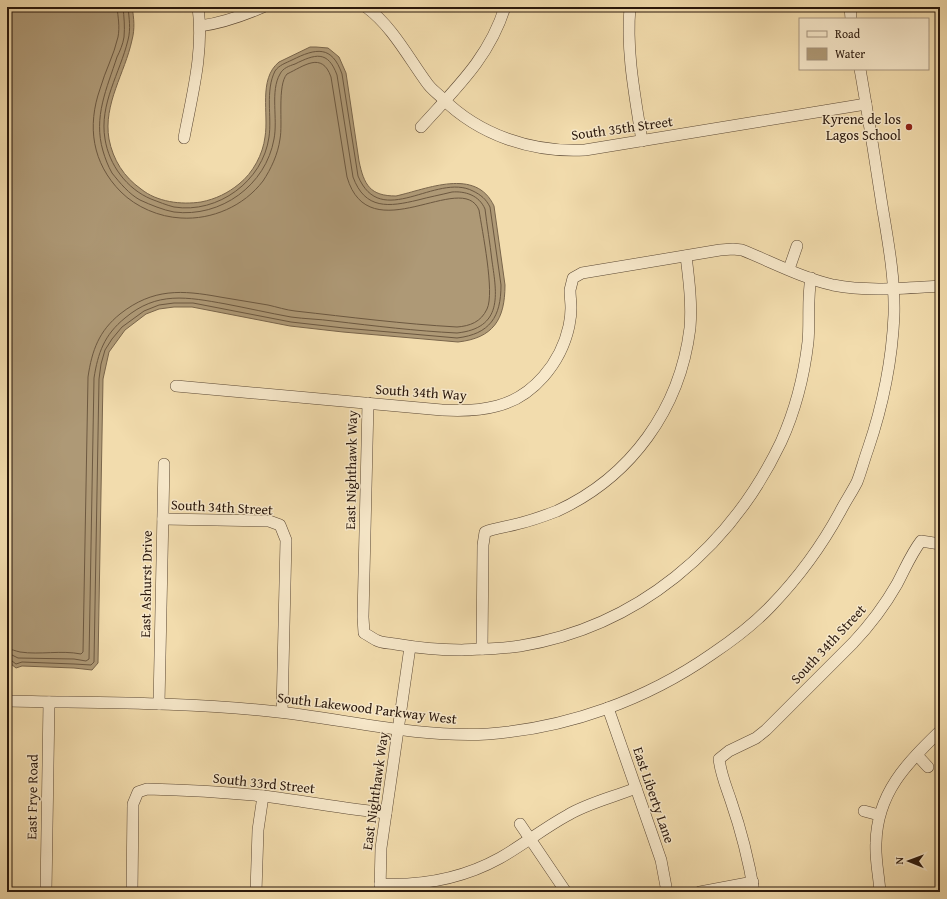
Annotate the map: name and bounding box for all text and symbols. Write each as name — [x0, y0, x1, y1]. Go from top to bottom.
legend — [799, 18, 929, 70]
text: Road — [835, 25, 861, 42]
text: Water — [835, 45, 865, 62]
place label: Kyrene de los Lagos School — [822, 109, 901, 145]
street label: South 35th Street — [570, 111, 674, 145]
marker: Kyrene de los Lagos School — [904, 122, 914, 132]
street label: South 34th Way — [375, 379, 467, 405]
street label: East Nighthawk Way — [340, 410, 362, 530]
street label: South 34th Street — [170, 494, 274, 520]
street label: East Ashurst Drive — [135, 530, 157, 638]
street label: South 34th Street — [786, 600, 870, 688]
street label: South Lakewood Parkway West — [276, 687, 458, 729]
street label: East Nighthawk Way — [357, 730, 393, 852]
street label: East Liberty Lane — [628, 744, 680, 846]
street label: East Frye Road — [21, 754, 43, 840]
street label: South 33rd Street — [212, 768, 316, 798]
north arrow — [889, 841, 929, 881]
text: N — [891, 856, 907, 865]

